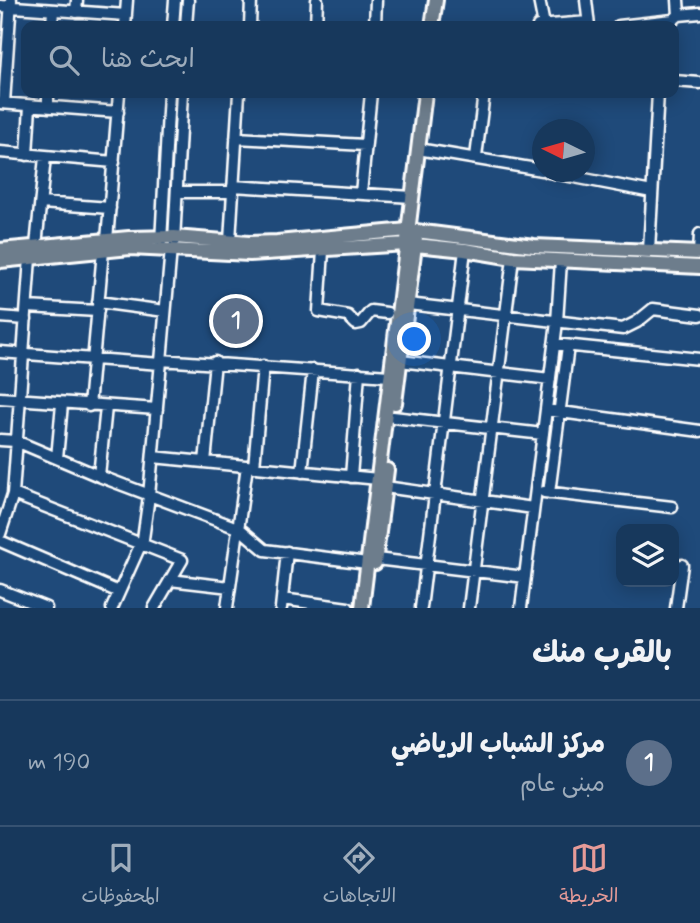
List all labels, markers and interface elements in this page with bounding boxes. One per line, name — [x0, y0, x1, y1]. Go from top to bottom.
search box — [21, 21, 679, 98]
icon: search — [45, 41, 83, 79]
text: ابحث هنا — [101, 43, 195, 77]
north arrow — [532, 119, 595, 182]
pin: 1 — [213, 295, 259, 347]
your location — [397, 322, 431, 356]
map controls — [616, 524, 679, 587]
button: layers — [616, 524, 679, 587]
text: بالقرب منك — [532, 634, 672, 673]
text: مركز الشباب الرياضي — [391, 728, 605, 762]
text: 190 m — [28, 748, 90, 778]
text: 1 — [644, 748, 654, 778]
text: مبنى عام — [520, 770, 605, 800]
tab: المحفوظات — [82, 839, 160, 912]
tab: الاتجاهات — [323, 839, 396, 912]
tab: الخريطة — [559, 839, 618, 912]

